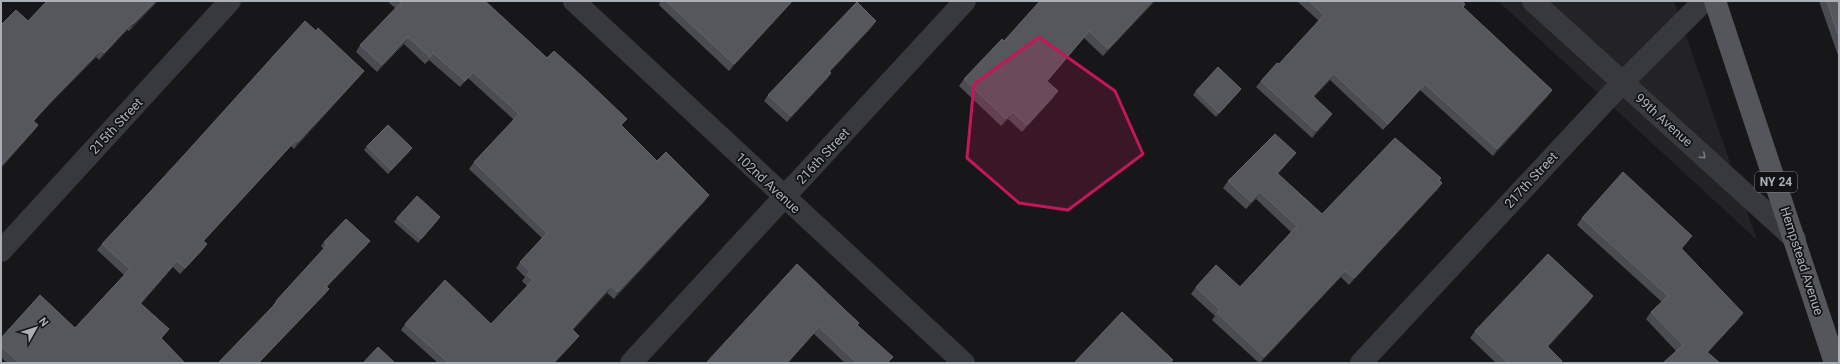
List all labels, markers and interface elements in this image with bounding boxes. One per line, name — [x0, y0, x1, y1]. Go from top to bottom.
street label: 99th Avenue — [1632, 90, 1696, 150]
street label: 215th Street — [86, 95, 146, 157]
street label: 216th Street — [793, 125, 853, 187]
street label: 102nd Avenue — [733, 149, 803, 217]
street label: 217th Street — [1501, 149, 1561, 211]
one-way arrow — [1698, 151, 1706, 158]
road number: NY 24 — [1755, 172, 1797, 192]
street label: Hempstead Avenue — [1777, 205, 1827, 317]
north arrow — [16, 308, 56, 348]
text: N — [36, 315, 51, 329]

